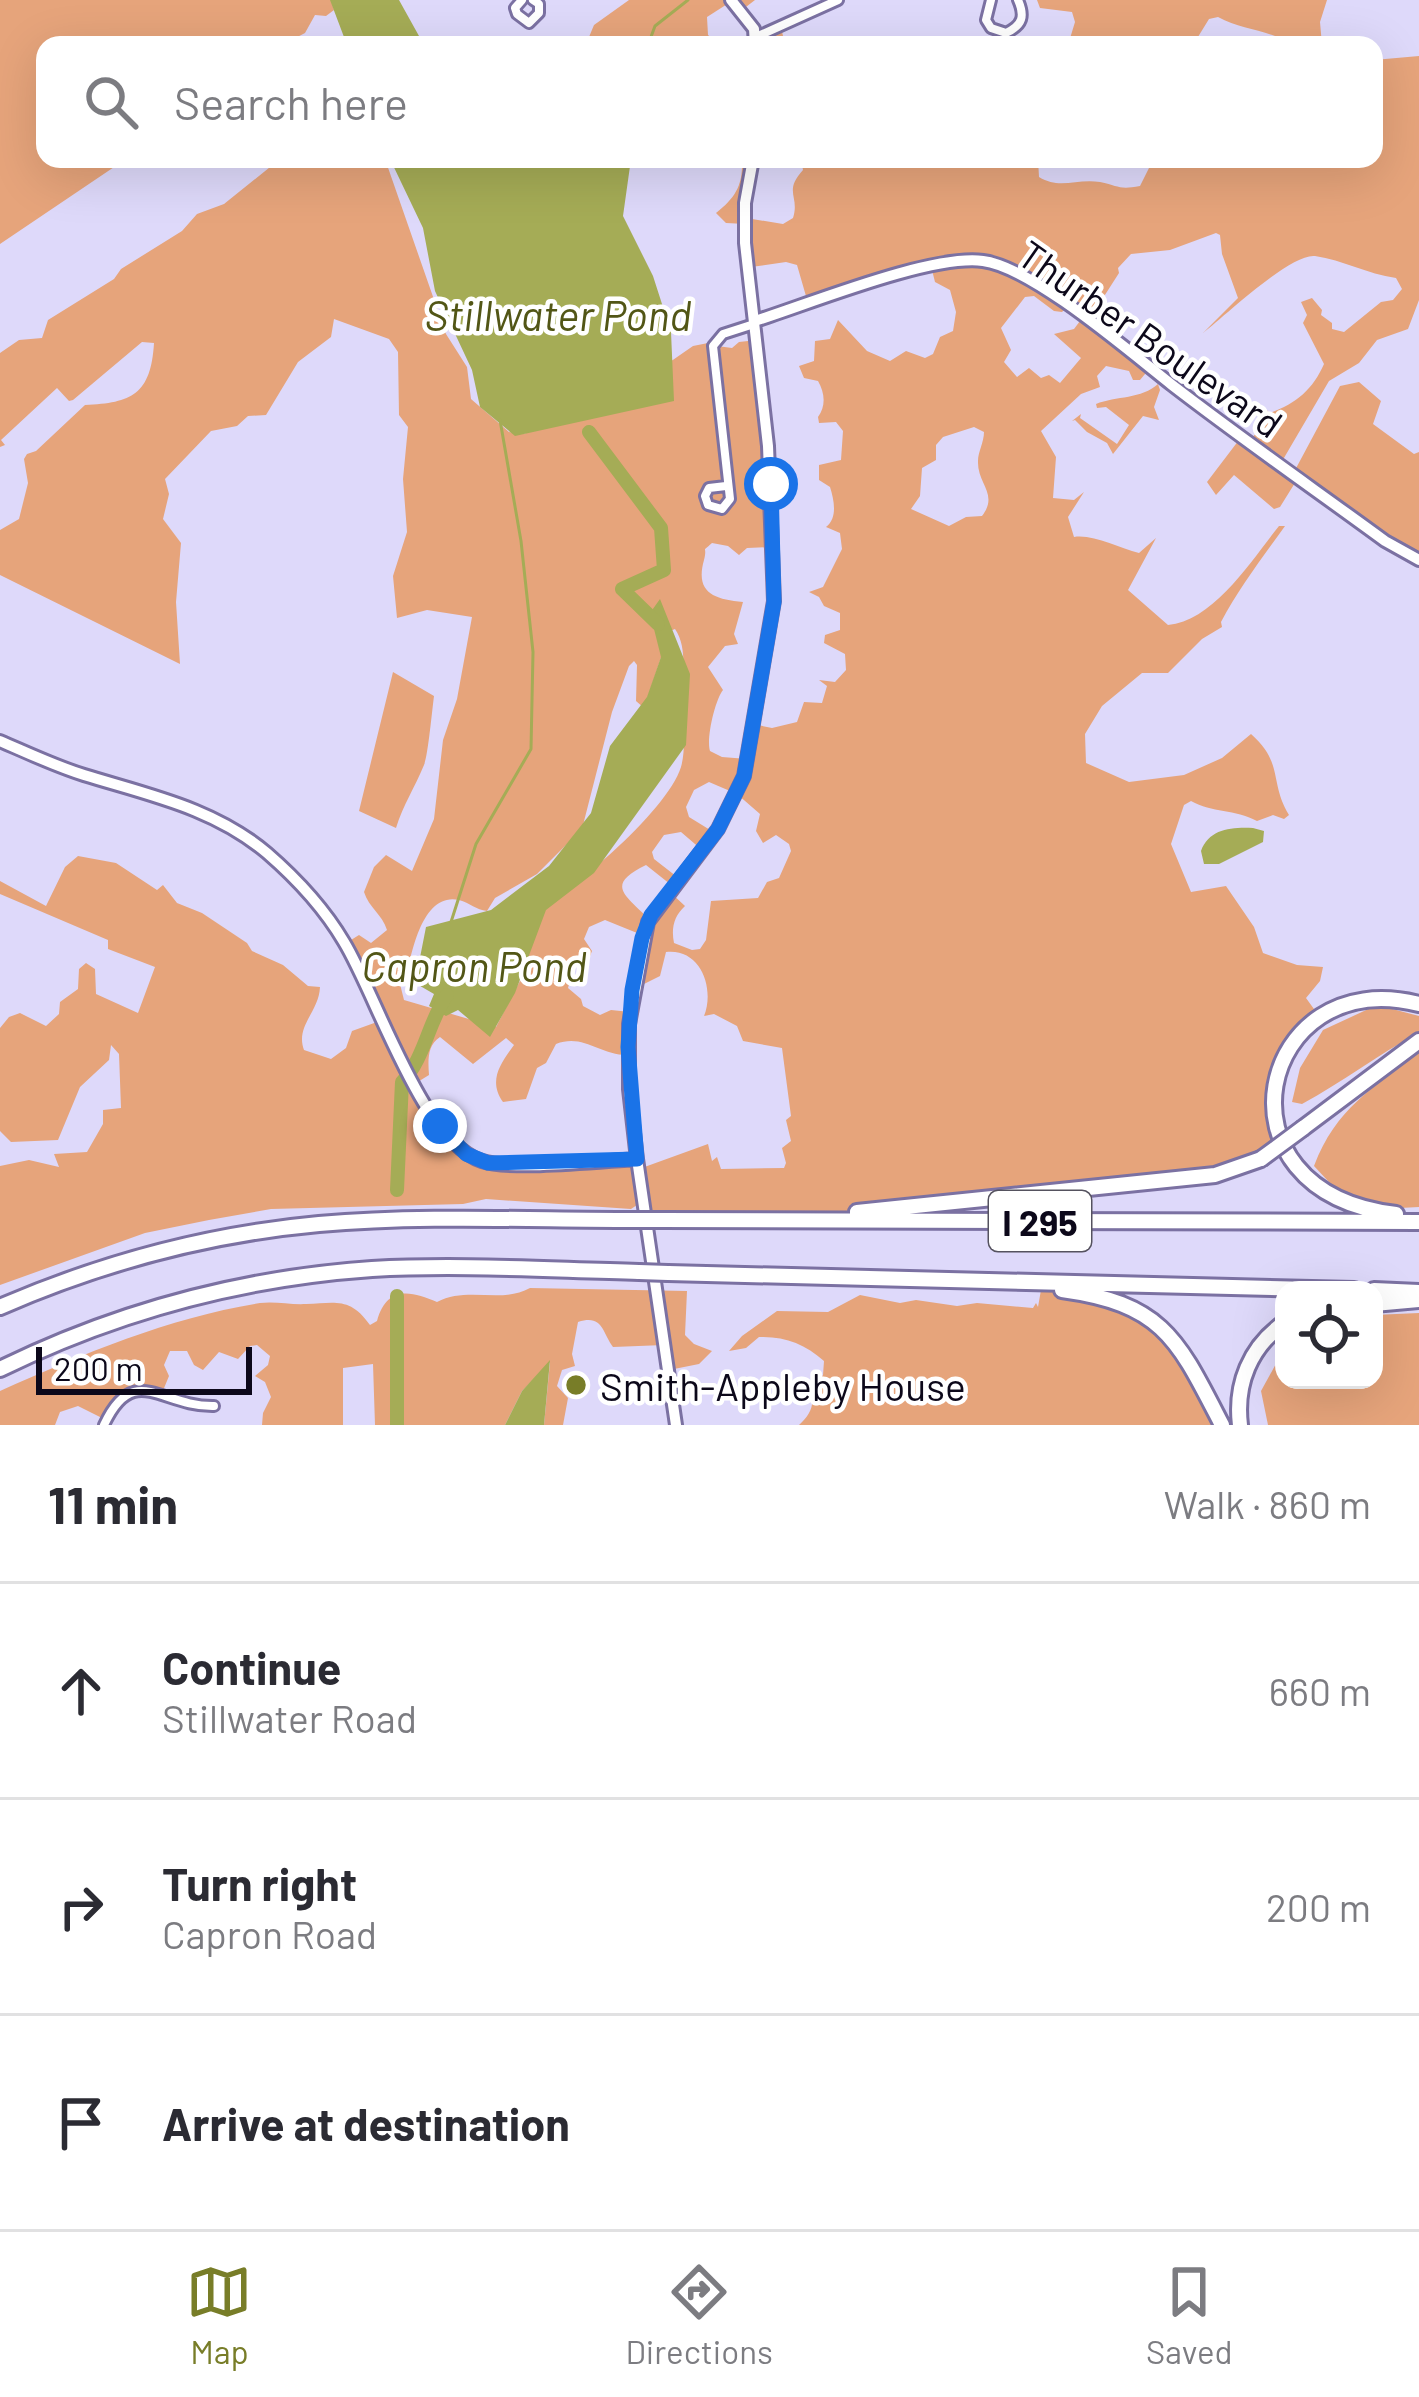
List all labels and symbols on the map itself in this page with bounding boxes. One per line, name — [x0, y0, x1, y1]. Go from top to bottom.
street label: Thurber Boulevard — [1010, 229, 1292, 447]
water label: Stillwater Pond — [425, 289, 691, 339]
route start — [744, 457, 798, 511]
water label: Capron Pond — [361, 940, 587, 991]
route end — [413, 1099, 467, 1153]
road number: I 295 — [989, 1191, 1091, 1251]
scale bar — [36, 1341, 252, 1394]
place label: Smith-Appleby House — [600, 1362, 966, 1409]
marker: Smith-Appleby House — [563, 1372, 589, 1398]

